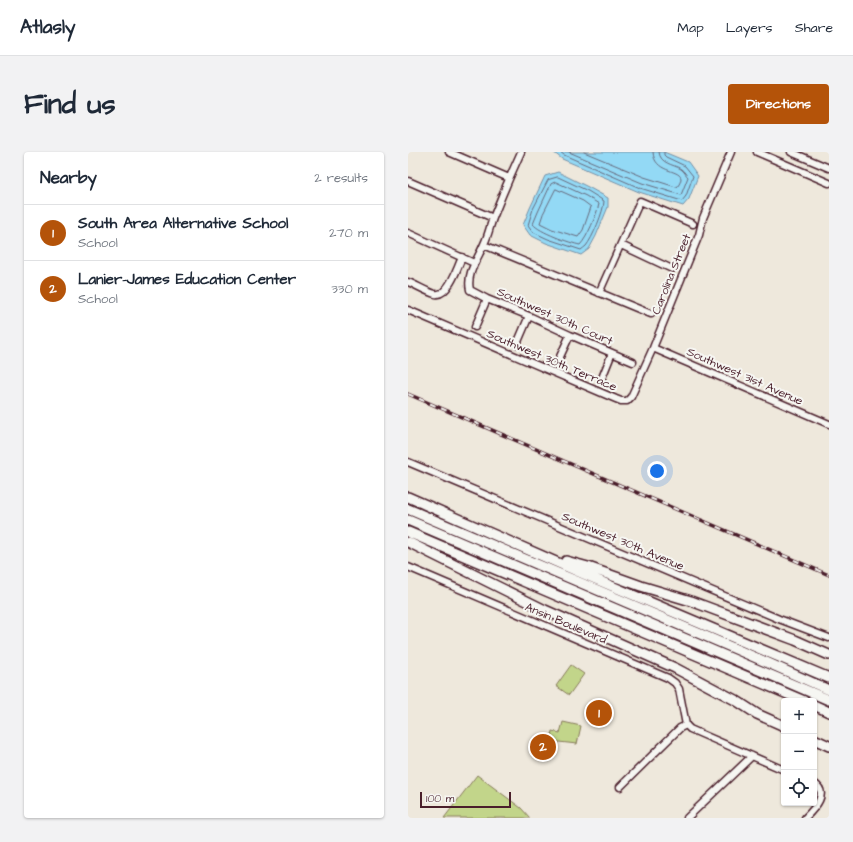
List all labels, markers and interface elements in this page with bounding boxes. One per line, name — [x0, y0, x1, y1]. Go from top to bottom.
text: Atlasly — [20, 14, 75, 41]
text: Map — [677, 18, 704, 38]
text: Layers — [726, 18, 773, 38]
text: Share — [795, 18, 833, 38]
button: Directions — [728, 84, 829, 124]
text: Find us — [24, 85, 115, 124]
text: Nearby — [40, 166, 97, 190]
text: 2 results — [314, 169, 368, 187]
text: South Area Alternative School — [78, 213, 288, 234]
text: 1 — [52, 224, 54, 242]
text: 270 m — [329, 224, 368, 242]
street label: Carolina Street — [648, 231, 695, 317]
text: School — [78, 234, 118, 252]
text: Lanier-James Education Center — [78, 269, 296, 290]
text: 2 — [49, 280, 57, 298]
text: 330 m — [331, 280, 368, 298]
street label: Southwest 30th Court — [494, 283, 616, 350]
text: School — [78, 290, 118, 308]
street label: Southwest 30th Terrace — [484, 325, 620, 396]
street label: Southwest 31st Avenue — [684, 343, 806, 410]
your location — [647, 461, 667, 481]
street label: Southwest 30th Avenue — [559, 508, 687, 575]
street label: Ansin Boulevard — [522, 599, 609, 648]
pin: 1 — [586, 698, 612, 728]
map controls — [781, 698, 817, 806]
button: + — [781, 698, 817, 734]
pin: 2 — [530, 732, 556, 762]
button: − — [781, 734, 817, 770]
button: locate — [781, 770, 817, 806]
scale bar — [420, 790, 511, 809]
text: 100 m — [426, 791, 454, 806]

